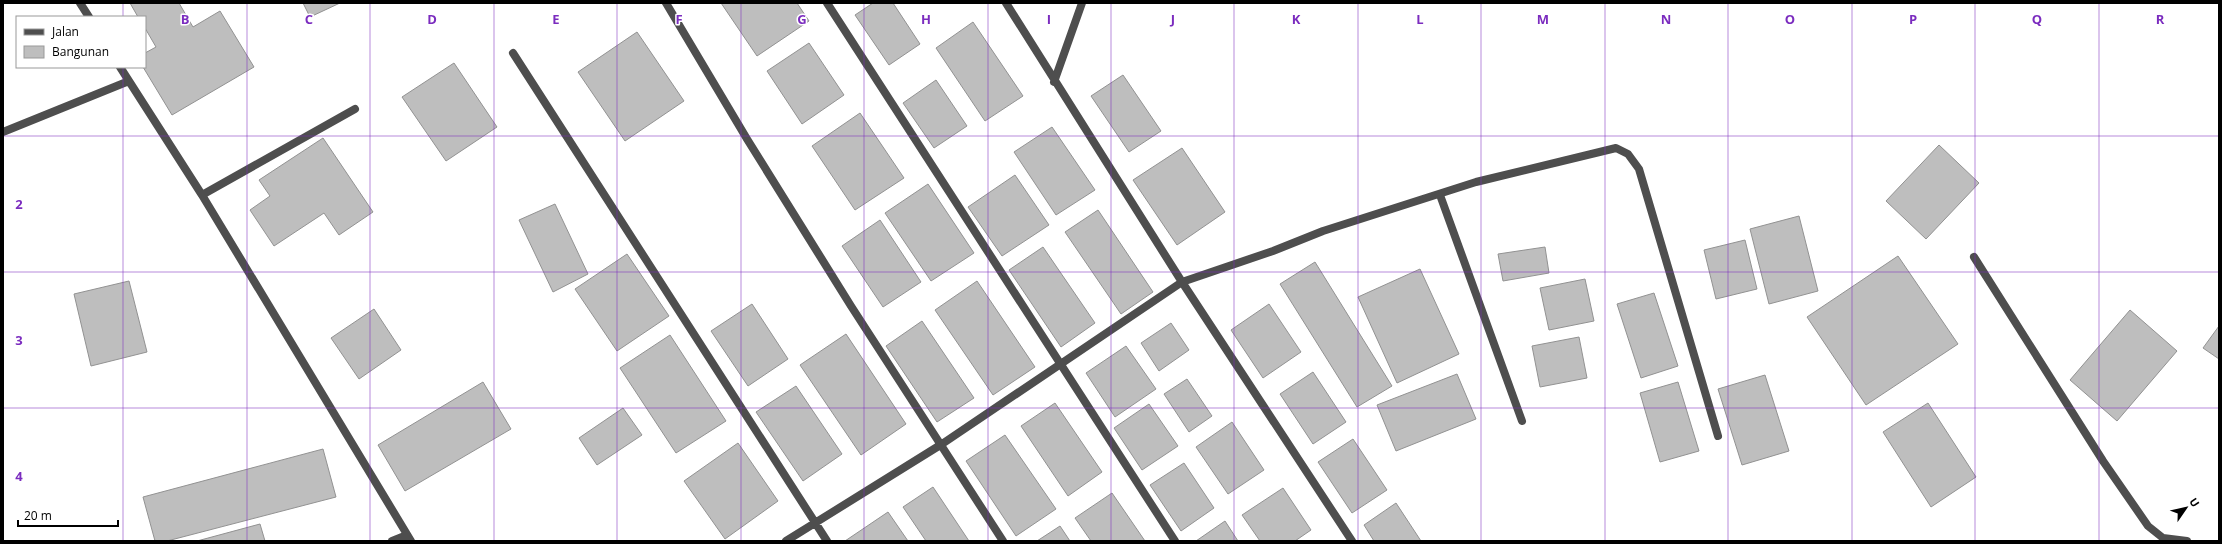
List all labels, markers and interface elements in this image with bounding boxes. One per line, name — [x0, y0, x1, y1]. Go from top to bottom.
text: B — [181, 10, 190, 28]
text: C — [305, 10, 313, 28]
text: D — [427, 10, 437, 28]
text: E — [552, 10, 560, 28]
text: F — [675, 10, 683, 28]
text: G — [797, 10, 807, 28]
text: H — [921, 10, 931, 28]
text: I — [1047, 10, 1051, 28]
text: J — [1170, 10, 1175, 28]
text: K — [1292, 10, 1301, 28]
text: L — [1416, 10, 1424, 28]
text: M — [1537, 10, 1549, 28]
text: N — [1661, 10, 1671, 28]
text: O — [1785, 10, 1795, 28]
text: P — [1909, 10, 1917, 28]
text: Q — [2032, 10, 2042, 28]
text: R — [2156, 10, 2165, 28]
legend — [16, 16, 146, 68]
text: Jalan — [51, 23, 79, 40]
text: Bangunan — [52, 43, 109, 60]
text: 2 — [15, 195, 23, 213]
text: 3 — [15, 331, 23, 349]
text: 4 — [15, 467, 23, 485]
north arrow — [2166, 488, 2206, 528]
text: U — [2186, 494, 2203, 510]
scale bar — [18, 502, 118, 528]
text: 20 m — [24, 507, 52, 524]

